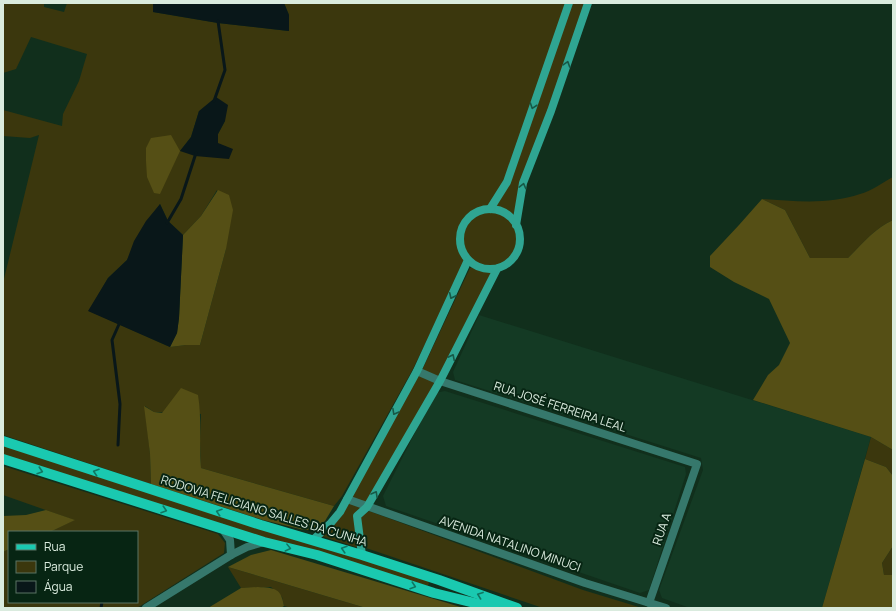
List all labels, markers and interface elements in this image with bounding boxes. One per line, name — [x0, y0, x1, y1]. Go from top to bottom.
one-way arrow — [562, 61, 571, 68]
one-way arrow — [529, 102, 538, 109]
one-way arrow — [518, 183, 527, 190]
one-way arrow — [449, 291, 457, 299]
one-way arrow — [447, 354, 455, 361]
street label: RUA JOSÉ FERREIRA LEAL — [492, 377, 629, 436]
one-way arrow — [392, 408, 399, 415]
one-way arrow — [37, 466, 44, 475]
one-way arrow — [92, 468, 99, 476]
street label: RODOVIA FELICIANO SALLES DA CUNHA — [159, 471, 370, 550]
one-way arrow — [370, 491, 377, 498]
one-way arrow — [160, 505, 167, 514]
one-way arrow — [216, 508, 223, 517]
street label: RUA A — [648, 510, 675, 547]
street label: AVENIDA NATALINO MINUCI — [437, 511, 583, 576]
legend — [8, 531, 138, 603]
text: Rua — [44, 538, 65, 555]
one-way arrow — [285, 543, 292, 552]
one-way arrow — [340, 545, 347, 554]
text: Parque — [44, 558, 83, 575]
text: Água — [44, 578, 73, 595]
one-way arrow — [409, 581, 416, 590]
one-way arrow — [477, 591, 484, 599]

